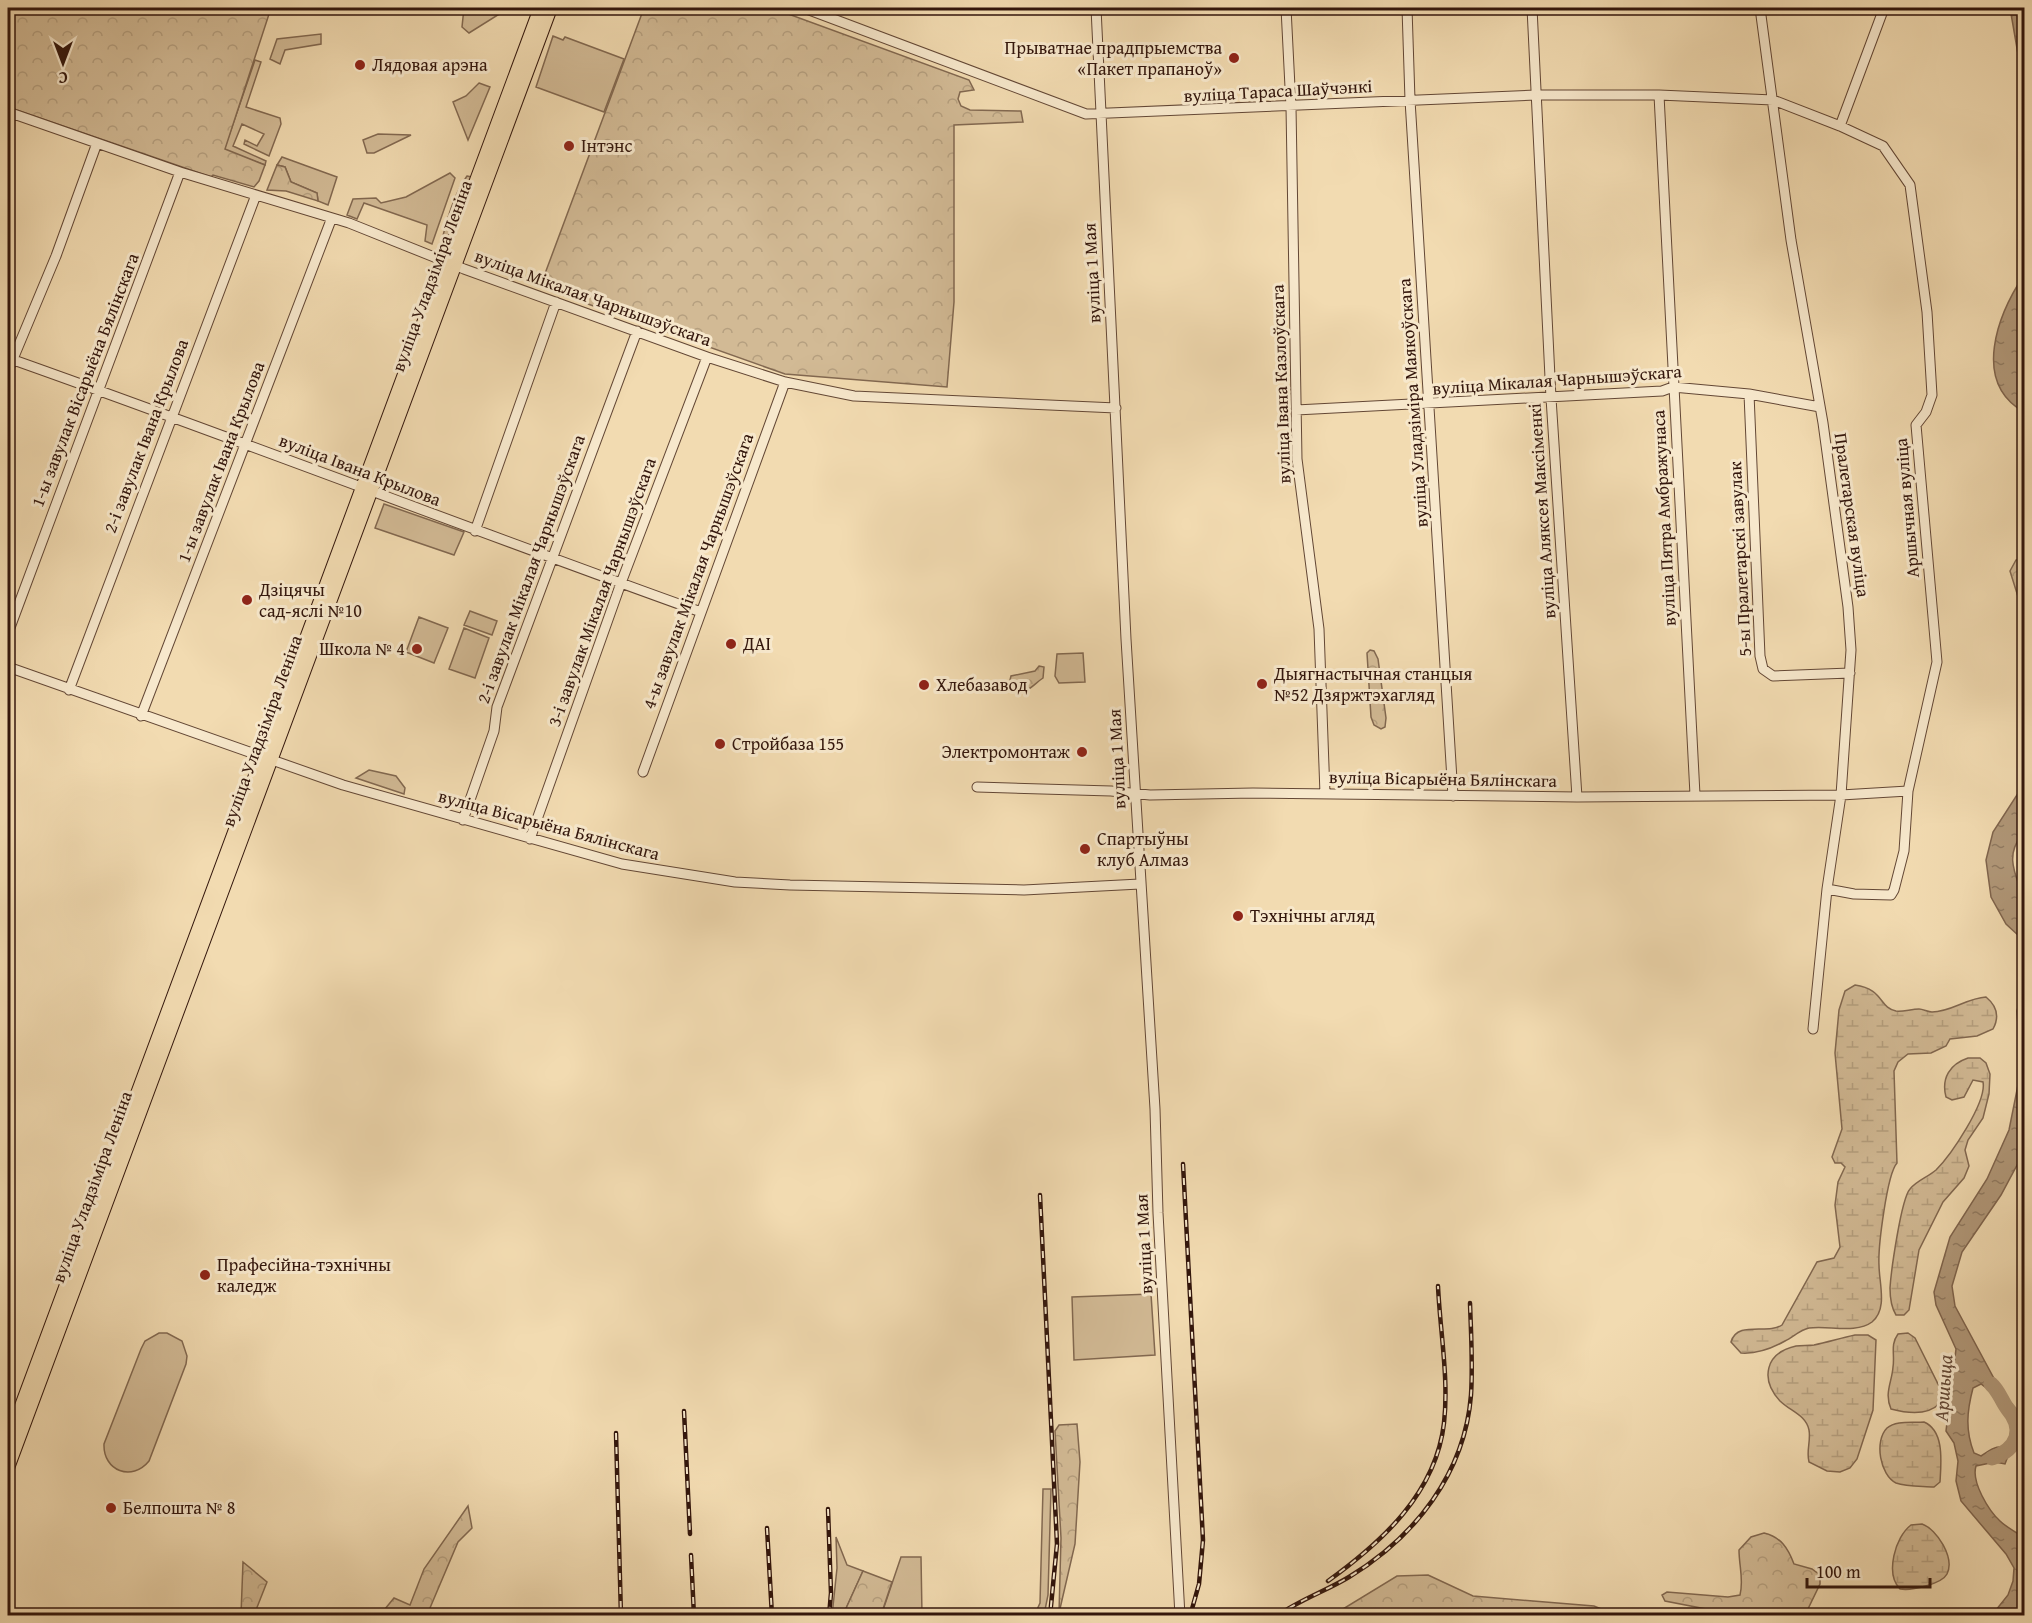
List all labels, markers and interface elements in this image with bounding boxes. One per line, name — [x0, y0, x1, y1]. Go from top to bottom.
north arrow — [33, 33, 93, 93]
place label: Прыватнае прадпрыемства «Пакет прапаноў» — [1005, 34, 1222, 82]
place label: Лядовая арэна — [372, 51, 488, 78]
marker: Прыватнае прадпрыемства «Пакет прапаноў» — [1227, 51, 1241, 65]
marker: Лядовая арэна — [353, 58, 367, 72]
text: С — [58, 66, 68, 90]
street label: вуліца Тараса Шаўчэнкі — [1183, 72, 1373, 109]
place label: Інтэнс — [581, 132, 633, 159]
marker: Інтэнс — [562, 139, 576, 153]
street label: вуліца Уладзіміра Леніна — [384, 176, 479, 376]
street label: вуліца 1 Мая — [1075, 222, 1108, 324]
street label: вуліца Мікалая Чарнышэўскага — [471, 242, 716, 353]
street label: 1-ы завулак Вісарыёна Бялінскага — [24, 249, 146, 511]
street label: вуліца Уладзіміра Маякоўскага — [1390, 277, 1435, 529]
street label: вуліца Івана Казлоўскага — [1264, 283, 1297, 484]
street label: 2-і завулак Івана Крылова — [96, 335, 195, 537]
street label: 1-ы завулак Івана Крылова — [170, 357, 272, 566]
street label: вуліца Мікалая Чарнышэўскага — [1431, 357, 1683, 402]
street label: вуліца Аляксея Максіменкі — [1521, 402, 1562, 620]
street label: вуліца Пятра Амбражунаса — [1644, 409, 1683, 627]
street label: вуліца Івана Крылова — [275, 426, 445, 513]
street label: 4-ы завулак Мікалая Чарнышэўскага — [635, 429, 760, 713]
street label: 2-і завулак Мікалая Чарнышэўскага — [469, 430, 592, 707]
street label: Пралетарская вуліца — [1828, 431, 1877, 599]
street label: Аршычная вуліца — [1887, 437, 1926, 579]
street label: 3-і завулак Мікалая Чарнышэўскага — [540, 453, 663, 730]
street label: 5-ы Пралетарскі завулак — [1721, 460, 1758, 657]
place label: Дзіцячы сад-яслі №10 — [258, 576, 362, 624]
marker: Дзіцячы сад-яслі №10 — [240, 593, 254, 607]
place label: ДАІ — [742, 630, 771, 657]
street label: вуліца Уладзіміра Леніна — [214, 631, 309, 831]
place label: Школа № 4 — [319, 635, 405, 662]
marker: ДАІ — [724, 637, 738, 651]
marker: Школа № 4 — [410, 642, 424, 656]
place label: Дыягнастычная станцыя №52 Дзяржтэхагляд — [1273, 660, 1472, 708]
place label: Хлебазавод — [936, 671, 1028, 698]
marker: Дыягнастычная станцыя №52 Дзяржтэхагляд — [1255, 677, 1269, 691]
marker: Хлебазавод — [917, 678, 931, 692]
street label: вуліца 1 Мая — [1100, 708, 1133, 810]
place label: Стройбаза 155 — [732, 730, 844, 757]
marker: Стройбаза 155 — [713, 737, 727, 751]
place label: Электромонтаж — [941, 738, 1071, 765]
marker: Электромонтаж — [1075, 745, 1089, 759]
street label: вуліца Вісарыёна Бялінскага — [1329, 763, 1558, 794]
street label: вуліца Вісарыёна Бялінскага — [435, 782, 663, 867]
place label: Спартыўны клуб Алмаз — [1097, 825, 1189, 873]
marker: Спартыўны клуб Алмаз — [1078, 842, 1092, 856]
place label: Тэхнічны агляд — [1250, 902, 1375, 929]
marker: Тэхнічны агляд — [1231, 909, 1245, 923]
street label: вуліца Уладзіміра Леніна — [44, 1087, 139, 1287]
street label: вуліца 1 Мая — [1127, 1193, 1160, 1295]
place label: Прафесійна-тэхнічны каледж — [217, 1251, 391, 1299]
marker: Прафесійна-тэхнічны каледж — [198, 1268, 212, 1282]
water label: Аршыца — [1926, 1353, 1959, 1423]
place label: Белпошта № 8 — [123, 1494, 235, 1521]
marker: Белпошта № 8 — [104, 1501, 118, 1515]
scale bar — [1807, 1551, 1930, 1589]
text: 100 m — [1816, 1558, 1861, 1585]

